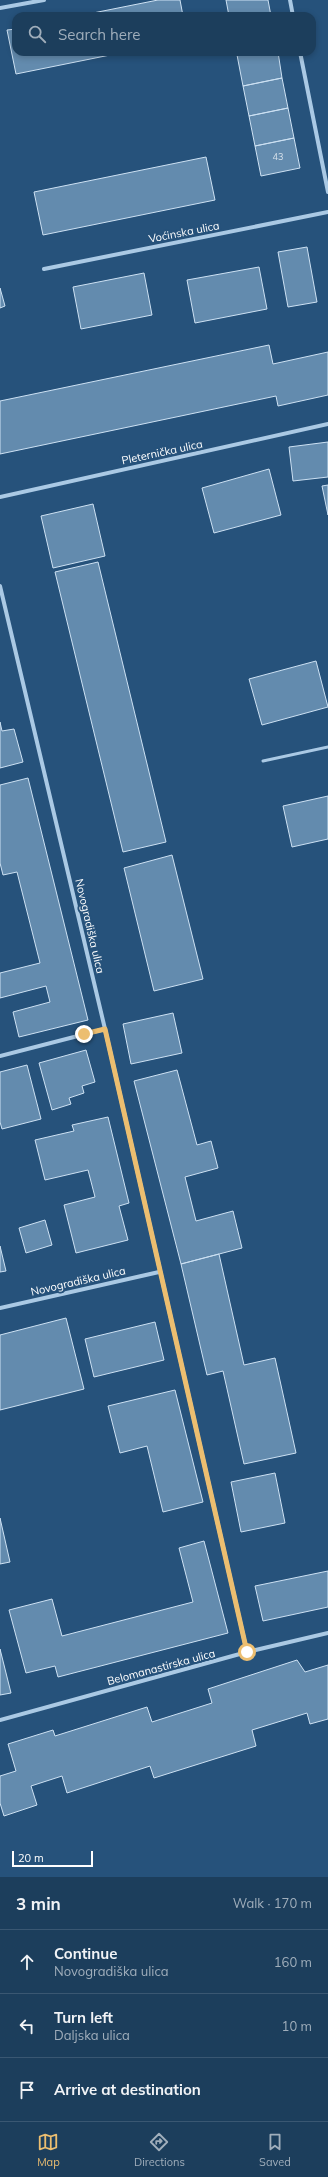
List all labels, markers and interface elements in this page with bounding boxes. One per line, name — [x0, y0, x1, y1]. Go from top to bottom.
search box — [12, 12, 316, 56]
icon: search — [26, 23, 48, 45]
text: Search here — [58, 25, 140, 44]
house number: 43 — [273, 151, 283, 162]
street label: Voćinska ulica — [147, 218, 221, 246]
street label: Pleternička ulica — [120, 437, 204, 467]
street label: Novogradiška ulica — [72, 877, 108, 975]
route end — [75, 1025, 93, 1043]
street label: Novogradiška ulica — [29, 1263, 127, 1299]
route start — [238, 1643, 256, 1661]
street label: Belomanastirska ulica — [105, 1646, 217, 1688]
scale bar — [12, 1849, 93, 1868]
text: 20 m — [18, 1851, 44, 1865]
text: 3 min — [16, 1893, 61, 1914]
text: Walk · 170 m — [233, 1895, 312, 1911]
text: Continue — [54, 1944, 117, 1963]
icon: ahead — [16, 1951, 38, 1973]
text: 160 m — [274, 1954, 312, 1970]
text: Novogradiška ulica — [54, 1963, 169, 1979]
text: Turn left — [54, 2008, 113, 2027]
icon: left — [16, 2015, 38, 2037]
text: 10 m — [282, 2018, 312, 2034]
text: Daljska ulica — [54, 2027, 130, 2043]
icon: arrive — [16, 2079, 38, 2101]
text: Arrive at destination — [54, 2080, 201, 2099]
tab: Map — [37, 2131, 60, 2169]
tab: Directions — [134, 2131, 185, 2169]
tab: Saved — [259, 2131, 291, 2169]

